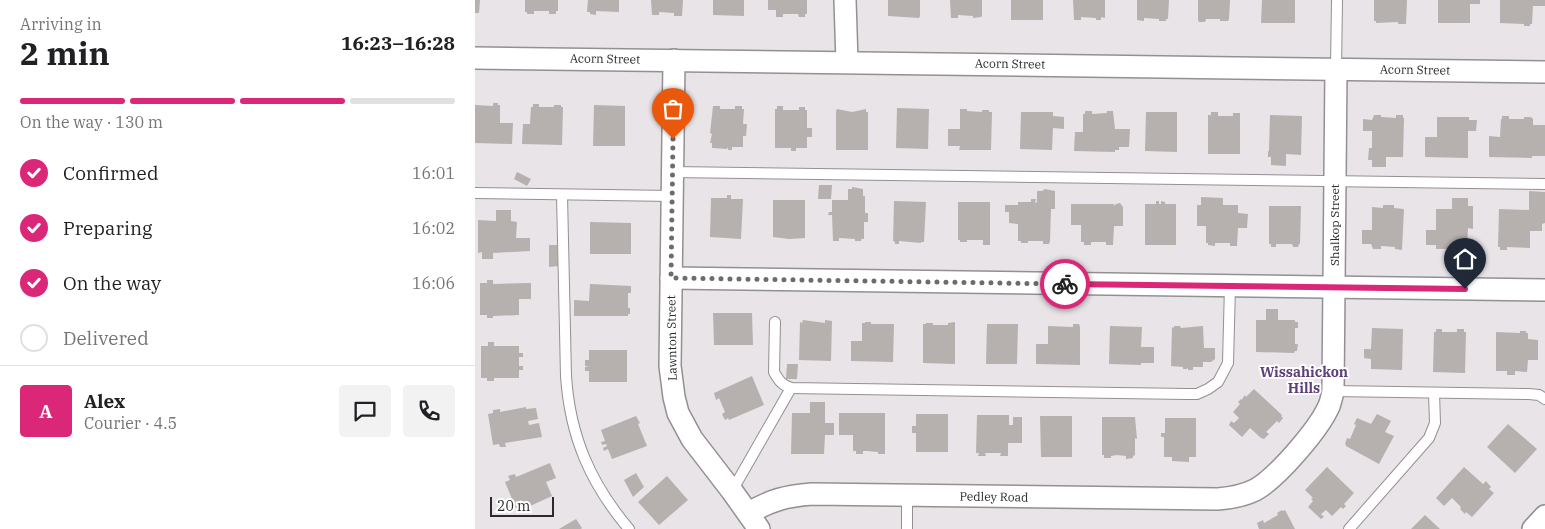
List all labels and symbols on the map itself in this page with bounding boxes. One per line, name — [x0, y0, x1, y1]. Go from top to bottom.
street label: Acorn Street — [570, 50, 640, 67]
street label: Acorn Street — [975, 55, 1045, 72]
street label: Acorn Street — [1380, 61, 1450, 78]
pin — [652, 88, 694, 139]
street label: Shalkop Street — [1327, 184, 1342, 266]
pin — [1444, 238, 1486, 289]
courier — [1040, 259, 1090, 309]
street label: Lawnton Street — [663, 295, 680, 381]
district label: Wissahickon Hills — [1260, 363, 1348, 397]
street label: Pedley Road — [959, 488, 1029, 505]
scale bar — [490, 494, 554, 517]

